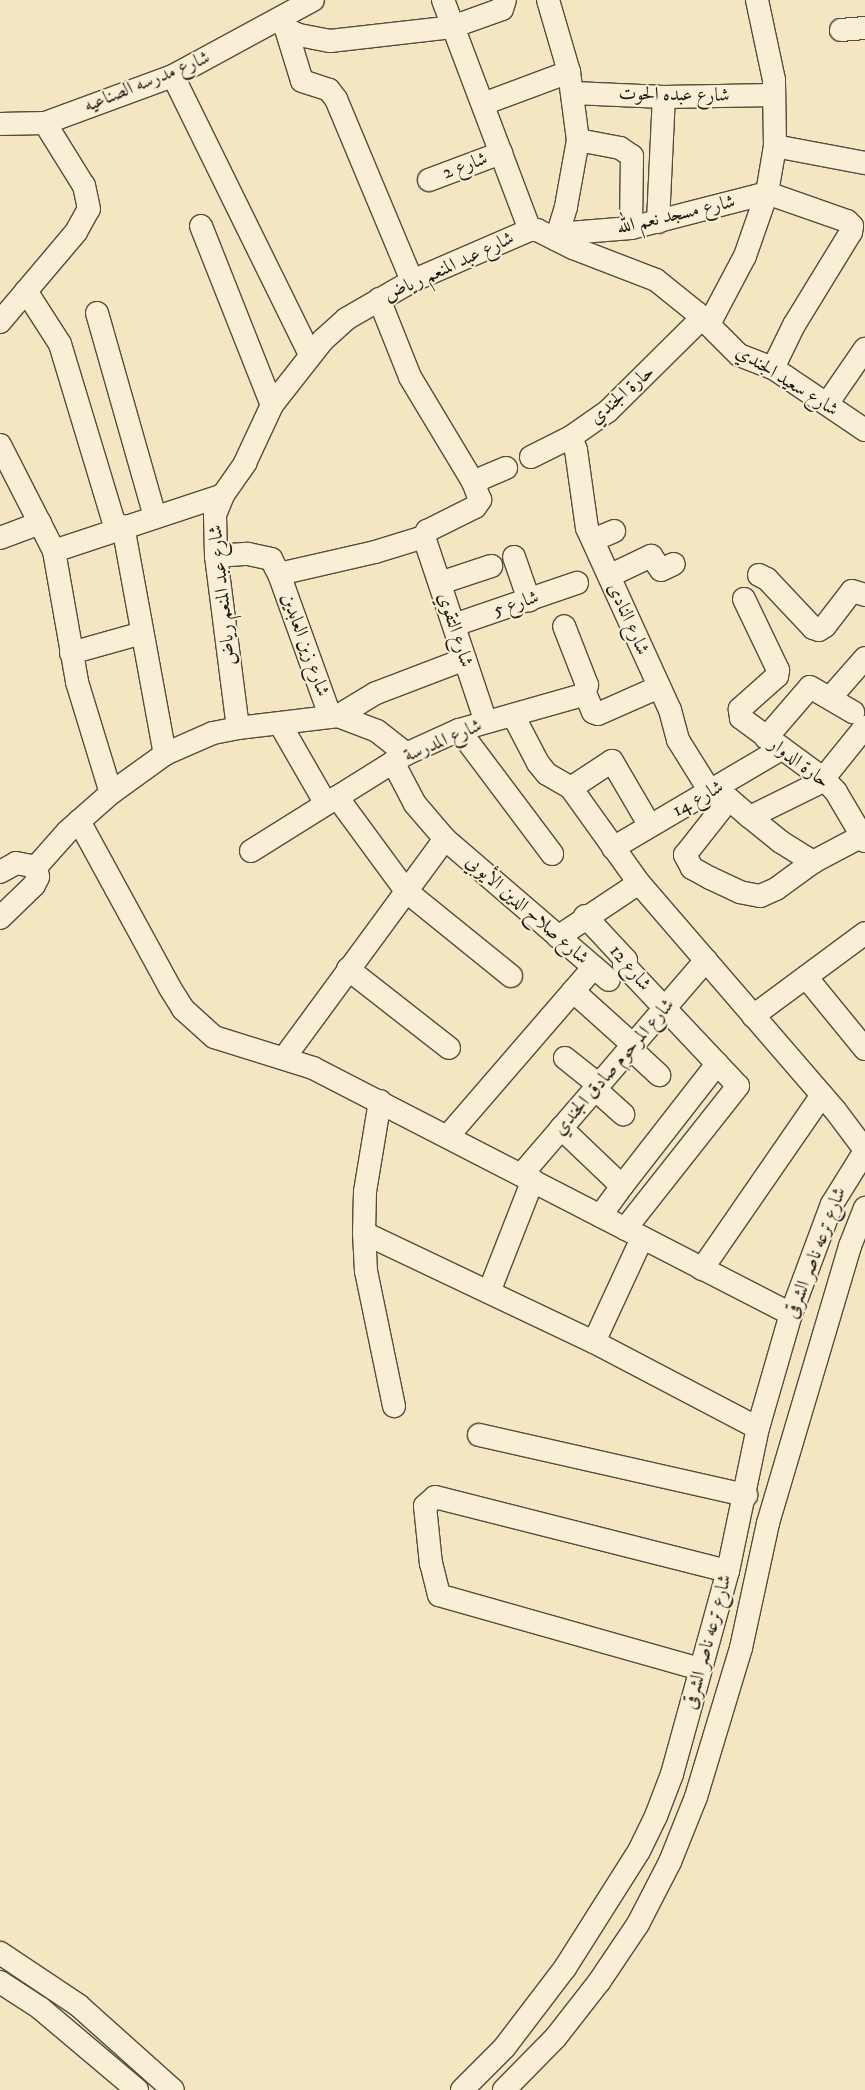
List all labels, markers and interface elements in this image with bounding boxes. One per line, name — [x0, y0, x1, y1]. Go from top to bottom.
street label: شارع مدرسه الصناعيه — [81, 46, 213, 118]
street label: شارع عبده الحوت — [618, 83, 730, 107]
street label: شارع 2 — [439, 147, 491, 185]
street label: شارع مسجد نعم الله — [614, 190, 738, 240]
street label: شارع عبد المنعم رياض — [380, 227, 518, 307]
street label: شارع سعيد الجندي — [731, 340, 843, 422]
street label: حارة الجندي — [585, 361, 659, 429]
street label: شارع عبد المنعم رياض — [204, 524, 242, 666]
street label: شارع النادى — [602, 579, 654, 659]
street label: شارع 5 — [490, 586, 542, 622]
street label: شارع زين العابدين — [276, 590, 334, 700]
street label: شارع التقوي — [432, 590, 478, 670]
street label: شارع المدرسة — [401, 714, 485, 768]
street label: حارة الدوار — [764, 733, 834, 793]
street label: شارع 14 — [668, 776, 728, 822]
street label: شارع صلاح الدين الأيوبي — [461, 850, 593, 970]
street label: شارع 12 — [604, 940, 656, 996]
street label: شارع المرحوم صادق الجندي — [548, 994, 680, 1140]
street label: شارع ترعه ناصر الشرقى — [781, 1184, 851, 1322]
street label: شارع ترعه ناصر الشرقى — [679, 1572, 737, 1712]

